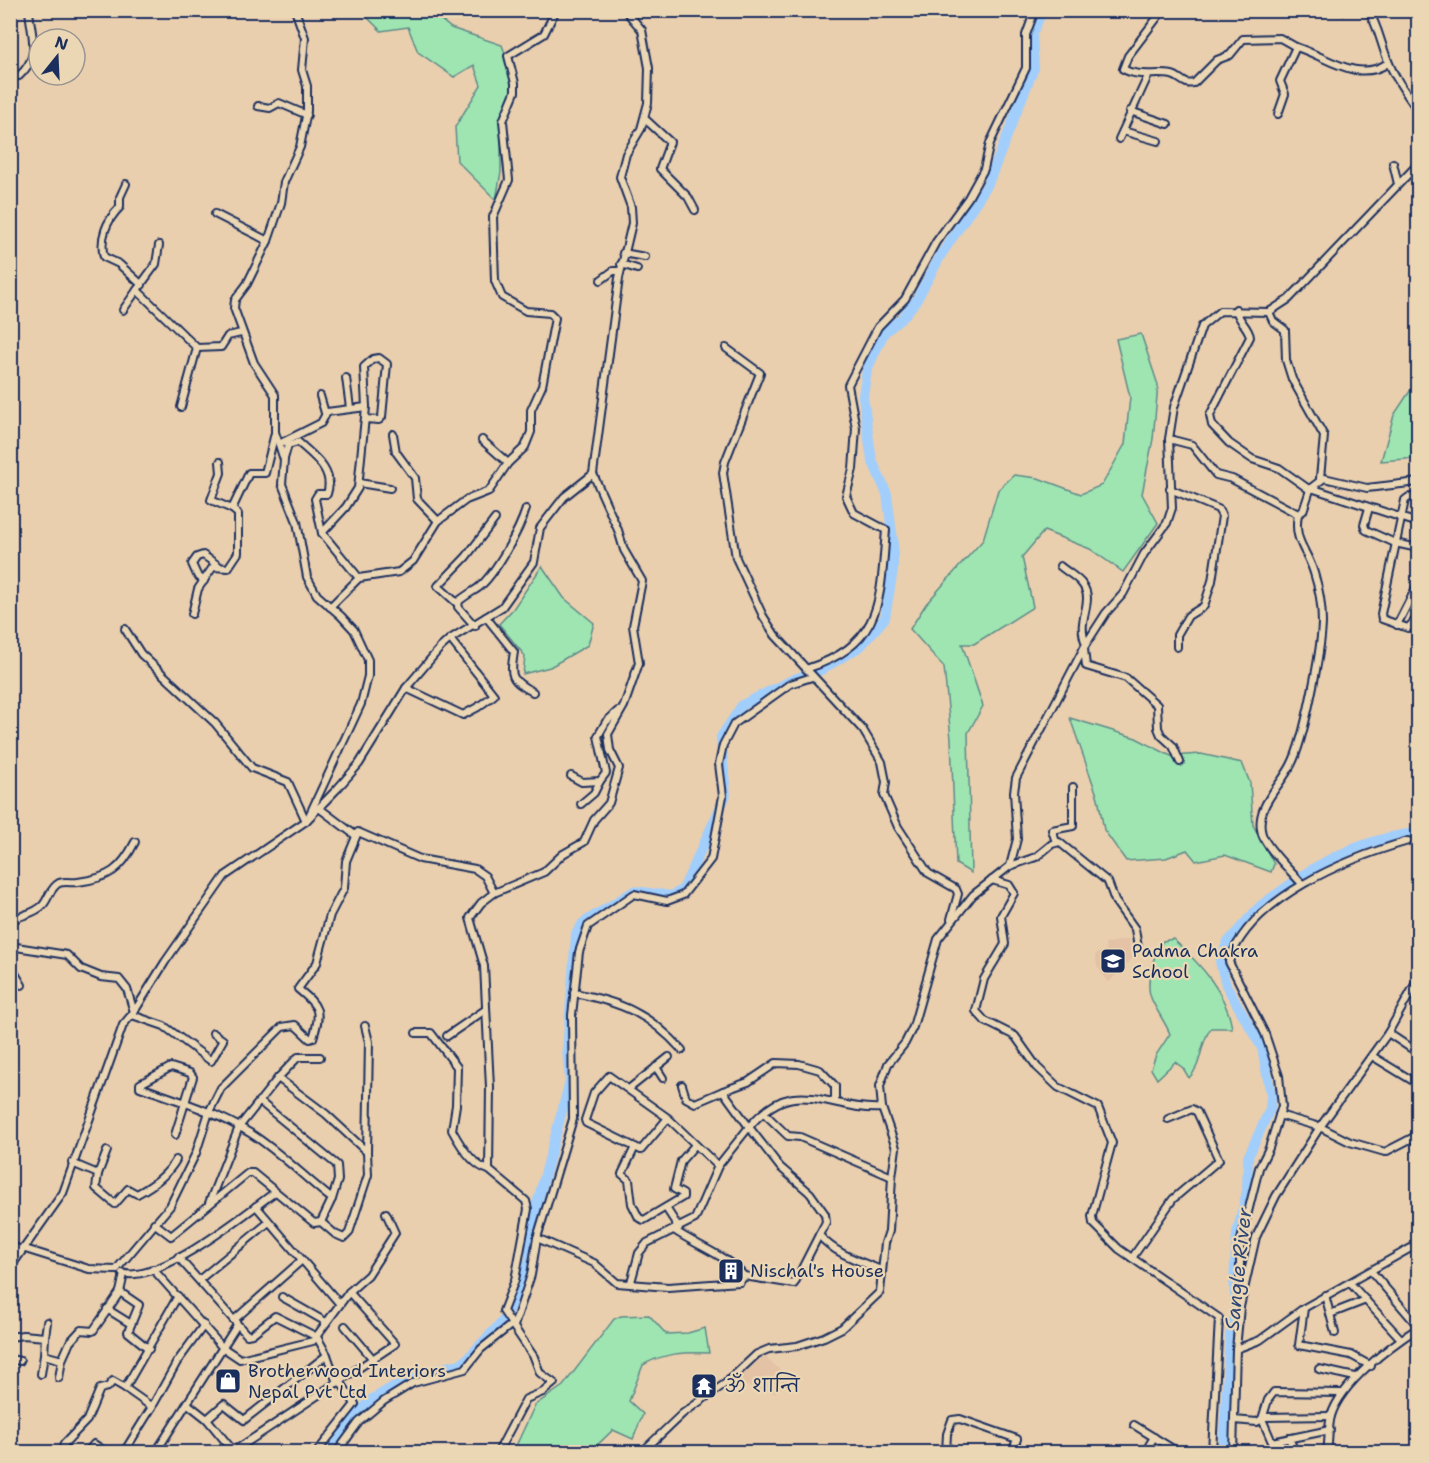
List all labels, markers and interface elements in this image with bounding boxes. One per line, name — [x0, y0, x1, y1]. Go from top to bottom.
north arrow — [27, 27, 87, 87]
text: N — [52, 31, 71, 55]
place label: Padma Chakra School — [1132, 939, 1258, 984]
school or university icon: Padma Chakra School — [1098, 946, 1128, 976]
water label: Sangle River — [1219, 1206, 1257, 1332]
building icon: Nischal's House — [716, 1256, 746, 1286]
place label: Nischal's House — [750, 1259, 884, 1283]
place label: Brotherwood Interiors Nepal Pvt Ltd — [248, 1359, 446, 1404]
shop icon: Brotherwood Interiors Nepal Pvt Ltd — [213, 1366, 243, 1396]
temple icon: ॐ शान्ति — [689, 1371, 719, 1401]
place label: ॐ शान्ति — [724, 1372, 800, 1398]

